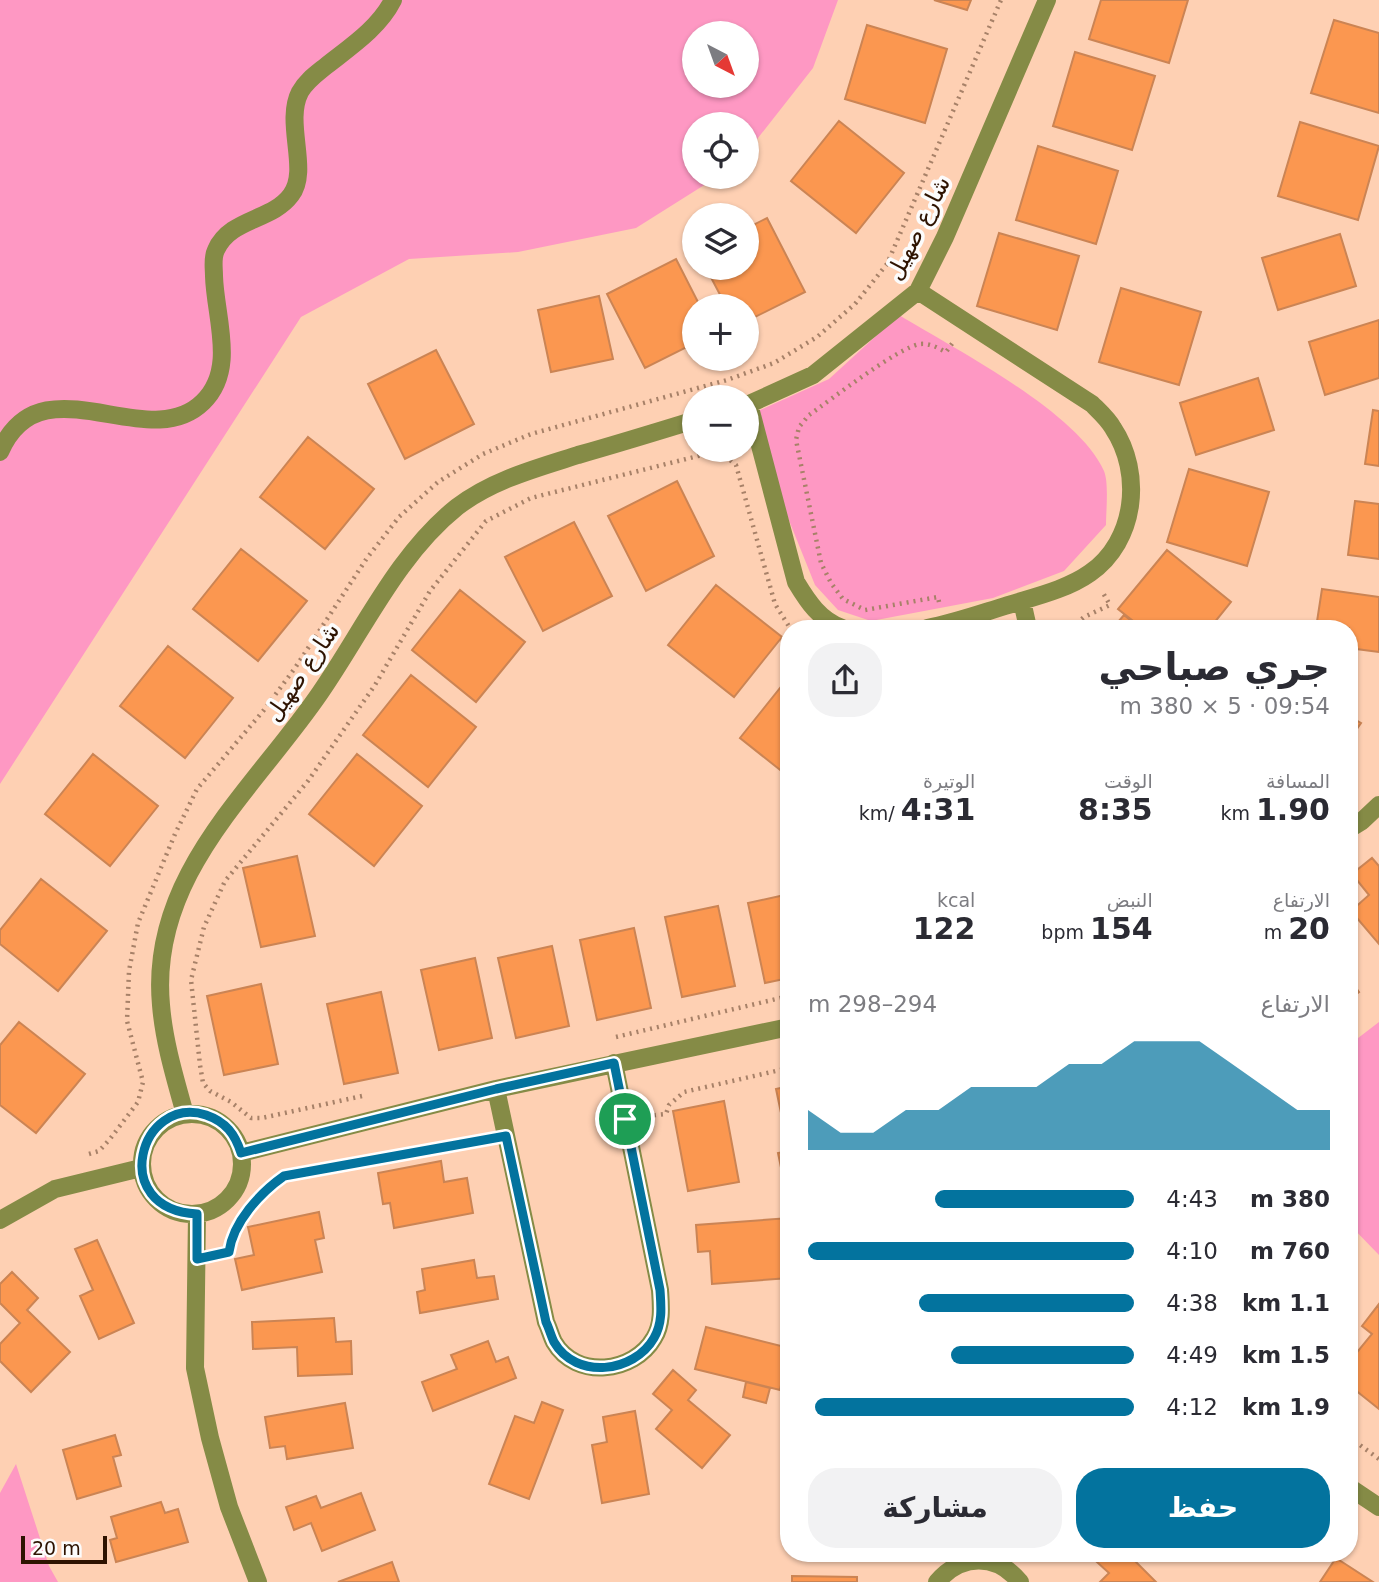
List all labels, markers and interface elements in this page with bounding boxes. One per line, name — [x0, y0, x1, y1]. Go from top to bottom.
north arrow — [682, 21, 760, 98]
map controls — [682, 21, 759, 462]
button: locate — [682, 112, 759, 189]
street label: شارع صهيل — [881, 172, 956, 285]
button: layers — [682, 203, 759, 280]
button: + — [682, 294, 759, 371]
button: − — [682, 385, 759, 462]
street label: شارع صهيل — [260, 618, 345, 727]
button: share — [808, 643, 882, 717]
text: جري صباحي — [1099, 645, 1330, 689]
text: 09:54 · 5 × 380 m — [1120, 693, 1330, 719]
text: الوتيرة — [923, 770, 975, 792]
text: الوقت — [1104, 770, 1153, 792]
text: المسافة — [1266, 770, 1330, 792]
text: 4:31 — [901, 792, 975, 827]
text: 8:35 — [1078, 792, 1153, 827]
text: 1.90 — [1256, 792, 1330, 827]
text: /km — [859, 802, 901, 824]
text: km — [1220, 802, 1256, 824]
text: kcal — [937, 889, 975, 911]
text: النبض — [1107, 889, 1153, 911]
text: الارتفاع — [1273, 889, 1330, 911]
text: 122 — [913, 911, 975, 946]
text: 154 — [1090, 911, 1153, 946]
text: 20 — [1288, 911, 1330, 946]
text: bpm — [1041, 921, 1090, 943]
text: m — [1264, 921, 1288, 943]
text: 294–298 m — [808, 991, 937, 1017]
text: الارتفاع — [1261, 991, 1330, 1017]
pin — [595, 1089, 655, 1149]
icon: arrive — [606, 1100, 644, 1138]
text: 4:43 — [1166, 1186, 1218, 1212]
text: 380 m — [1250, 1186, 1330, 1212]
text: 4:10 — [1166, 1238, 1218, 1264]
text: 760 m — [1250, 1238, 1330, 1264]
text: 4:38 — [1166, 1290, 1218, 1316]
text: 1.1 km — [1242, 1290, 1330, 1316]
text: 4:49 — [1166, 1342, 1218, 1368]
text: 1.5 km — [1242, 1342, 1330, 1368]
text: 4:12 — [1166, 1394, 1218, 1420]
text: 1.9 km — [1242, 1394, 1330, 1420]
button: مشاركة — [808, 1468, 1062, 1548]
button: حفظ — [1076, 1468, 1330, 1548]
scale bar — [21, 1533, 107, 1565]
text: 20 m — [32, 1537, 81, 1559]

